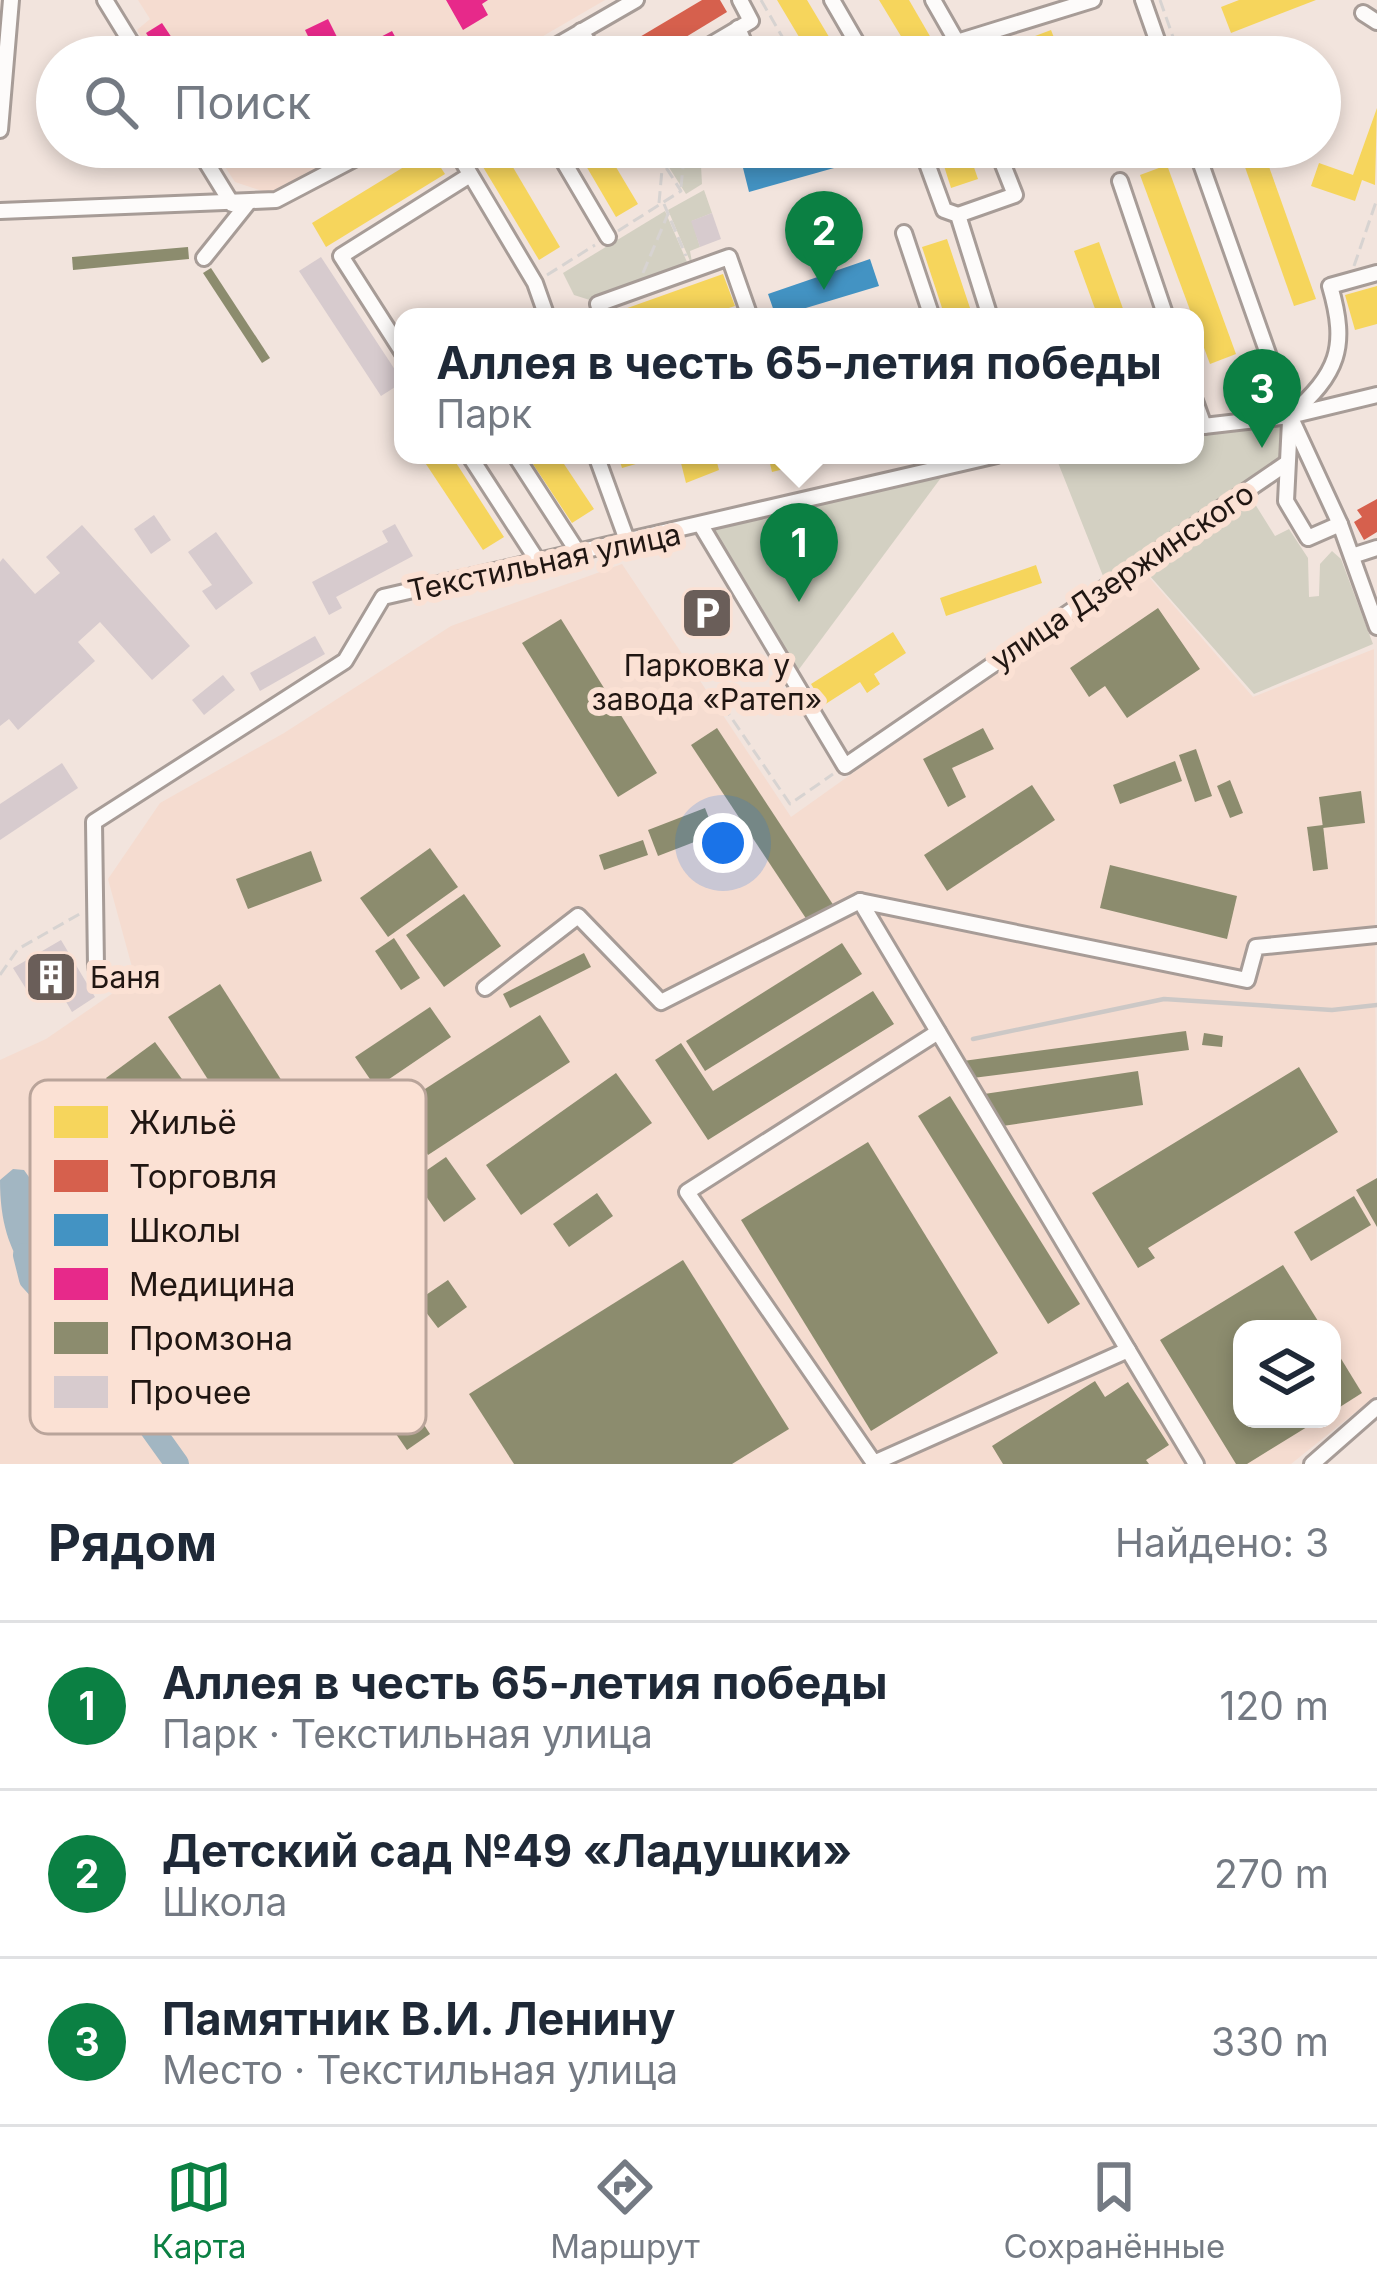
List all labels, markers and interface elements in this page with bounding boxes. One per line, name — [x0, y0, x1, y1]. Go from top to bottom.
search box — [36, 36, 1341, 168]
icon: search — [78, 69, 144, 135]
text: Поиск — [174, 75, 311, 130]
pin: 2 — [785, 191, 863, 290]
popup — [394, 308, 1204, 464]
text: Аллея в честь 65-летия победы — [436, 335, 1162, 390]
pin: 3 — [1223, 349, 1301, 448]
text: Парк — [436, 390, 532, 437]
street label: улица Дзержинского — [984, 475, 1260, 677]
pin: 1 — [760, 503, 838, 602]
street label: Текстильная улица — [404, 515, 684, 609]
parking icon: Парковка у завода «Ратеп» — [679, 585, 735, 641]
place label: Парковка у завода «Ратеп» — [592, 647, 822, 717]
your location — [693, 813, 753, 873]
building icon: Баня — [23, 949, 79, 1005]
place label: Баня — [90, 959, 161, 995]
legend — [30, 1080, 426, 1434]
text: Жильё — [129, 1102, 237, 1142]
text: Торговля — [129, 1156, 277, 1196]
text: Школы — [129, 1210, 241, 1250]
text: Медицина — [129, 1264, 296, 1304]
text: Промзона — [129, 1318, 293, 1358]
map controls — [1233, 1320, 1341, 1428]
button: layers — [1233, 1320, 1341, 1428]
text: Прочее — [129, 1372, 251, 1412]
text: Рядом — [48, 1512, 217, 1573]
text: Найдено: 3 — [1115, 1519, 1329, 1566]
text: Аллея в честь 65-летия победы — [162, 1655, 888, 1710]
text: 1 — [79, 1682, 95, 1729]
text: 120 m — [1220, 1682, 1329, 1729]
text: Парк · Текстильная улица — [162, 1710, 653, 1757]
text: Детский сад №49 «Ладушки» — [162, 1823, 852, 1878]
text: 2 — [75, 1850, 99, 1897]
text: 270 m — [1214, 1850, 1329, 1897]
text: Школа — [162, 1878, 287, 1925]
text: Памятник В.И. Ленину — [162, 1991, 676, 2046]
text: 3 — [74, 2018, 100, 2065]
text: 330 m — [1211, 2018, 1329, 2065]
text: Место · Текстильная улица — [162, 2046, 678, 2093]
tab: Карта — [152, 2154, 247, 2266]
tab: Маршрут — [550, 2154, 700, 2266]
tab: Сохранённые — [1004, 2154, 1225, 2266]

